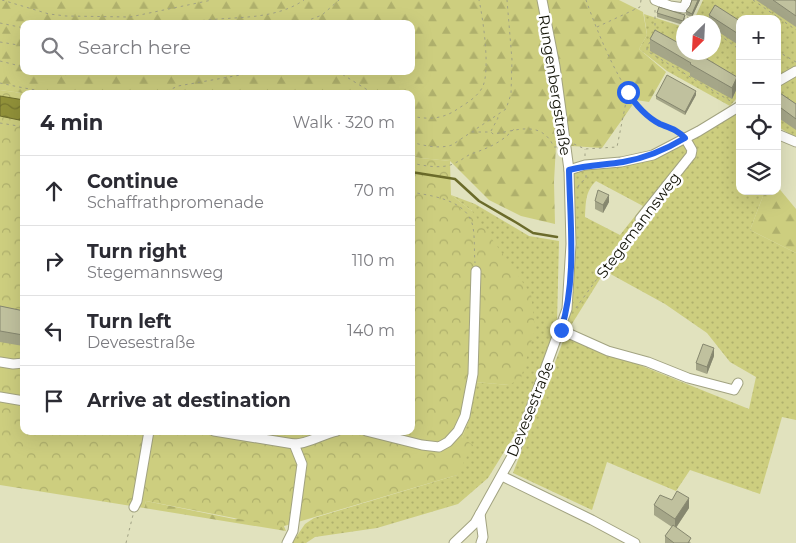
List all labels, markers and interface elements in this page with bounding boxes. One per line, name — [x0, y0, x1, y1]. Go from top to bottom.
street label: Rungenbergstraße — [534, 13, 576, 157]
north arrow — [676, 15, 721, 60]
map controls — [736, 15, 781, 195]
button: + — [736, 15, 781, 60]
search box — [20, 20, 415, 75]
icon: search — [38, 34, 66, 62]
text: Search here — [78, 36, 191, 59]
button: − — [736, 60, 781, 105]
route start — [617, 81, 640, 104]
button: locate — [736, 105, 781, 150]
text: 4 min — [40, 110, 103, 135]
text: Walk · 320 m — [293, 113, 395, 132]
button: layers — [736, 150, 781, 195]
street label: Stegemannsweg — [592, 168, 684, 282]
text: Continue — [87, 170, 178, 193]
icon: ahead — [40, 177, 68, 205]
text: 70 m — [354, 181, 395, 200]
text: Schaffrathpromenade — [87, 193, 264, 212]
text: Turn right — [87, 240, 187, 263]
icon: right — [40, 247, 68, 275]
text: 110 m — [352, 251, 395, 270]
text: Stegemannsweg — [87, 263, 223, 282]
text: Turn left — [87, 310, 172, 333]
icon: left — [40, 317, 68, 345]
route end — [550, 319, 573, 342]
text: 140 m — [347, 321, 395, 340]
text: Devesestraße — [87, 333, 195, 352]
street label: Devesestraße — [502, 358, 558, 460]
icon: arrive — [40, 387, 68, 415]
text: Arrive at destination — [87, 389, 291, 412]

